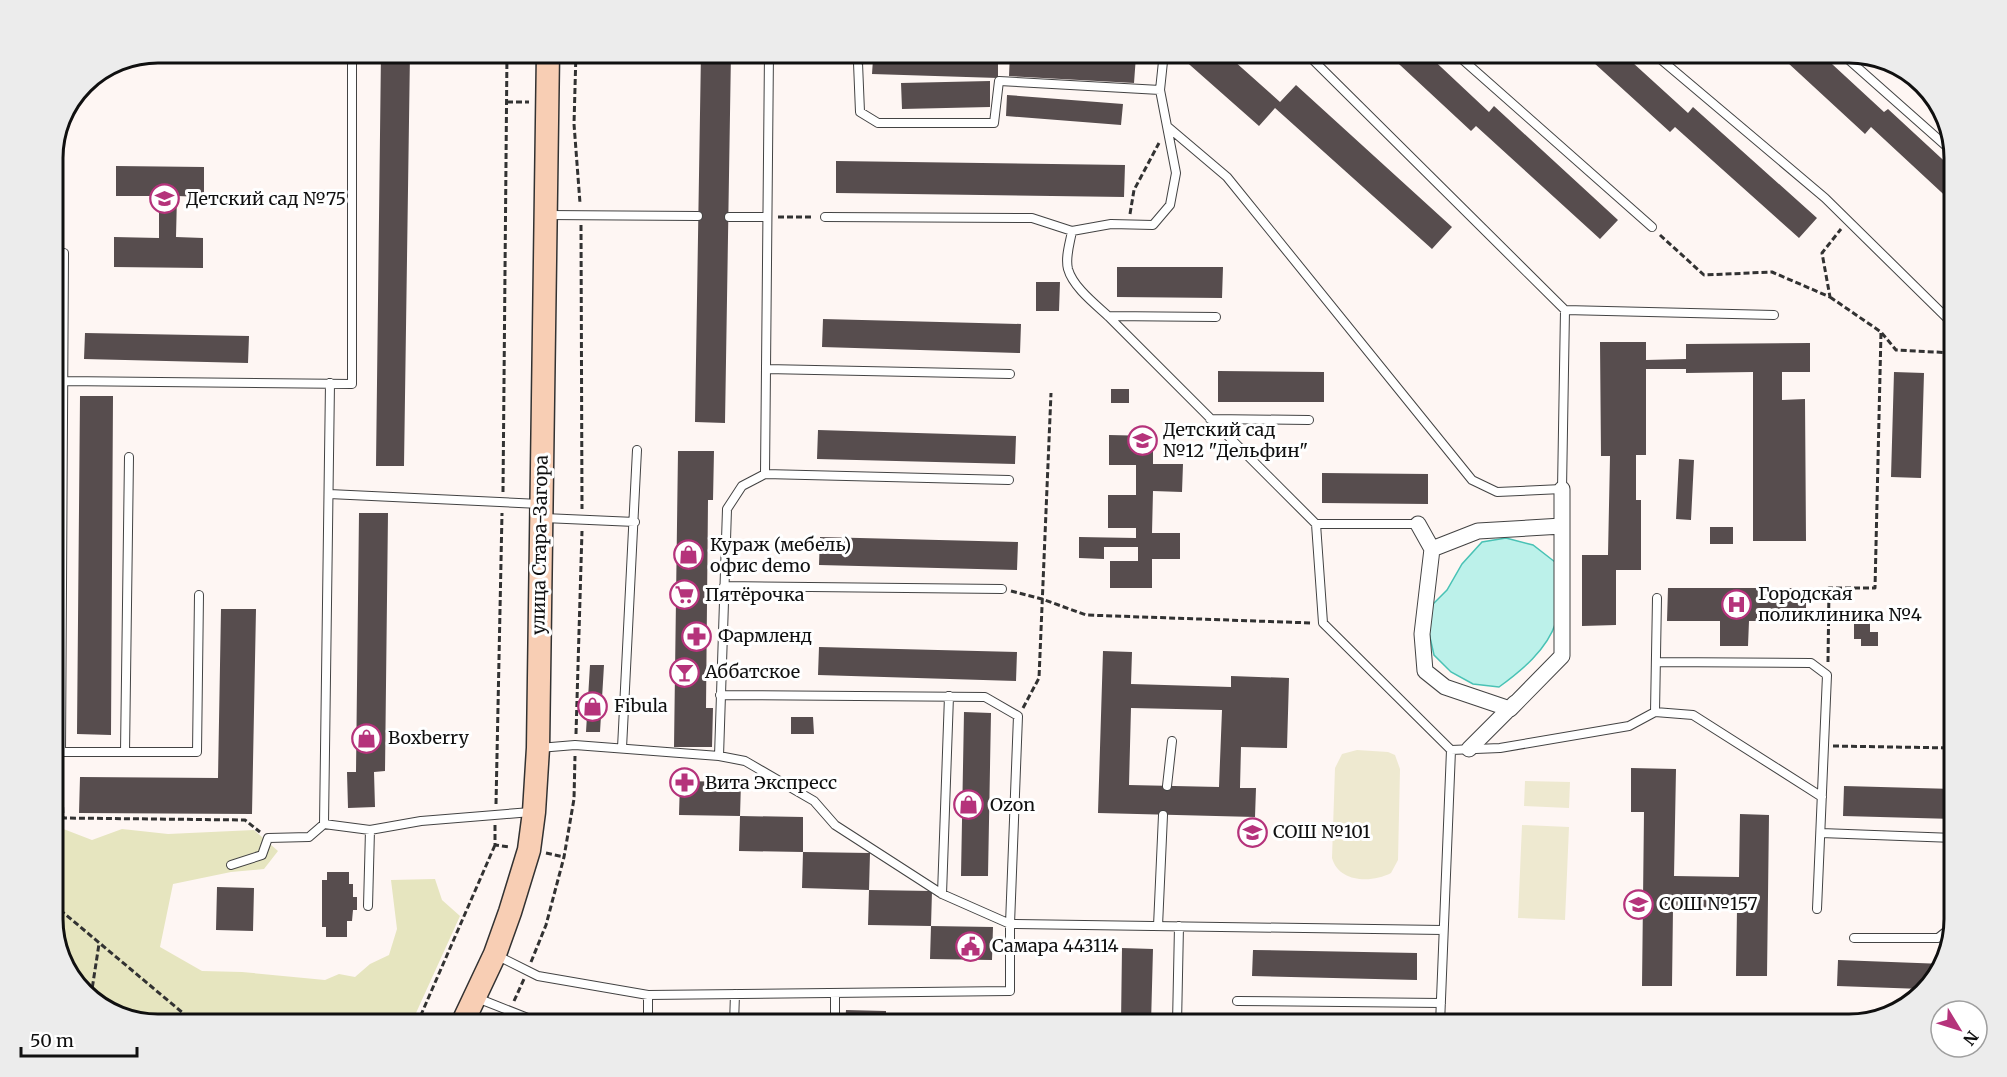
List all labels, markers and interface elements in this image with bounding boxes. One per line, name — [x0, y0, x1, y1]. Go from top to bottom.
school or university icon: Детский сад №75 — [149, 183, 181, 215]
place label: Детский сад №75 — [186, 187, 346, 210]
place label: Детский сад №12 "Дельфин" — [1163, 418, 1308, 462]
school or university icon: Детский сад №12 "Дельфин" — [1126, 424, 1158, 456]
street label: улица Стара-Загора — [526, 454, 553, 635]
place label: Кураж (мебель) офис demo — [710, 533, 851, 577]
shop icon: Кураж (мебель) офис demo — [673, 539, 705, 571]
supermarket icon: Пятёрочка — [668, 579, 700, 611]
place label: Городская поликлиника №4 — [1758, 582, 1922, 626]
place label: Пятёрочка — [705, 583, 805, 606]
hospital icon: Городская поликлиника №4 — [1721, 588, 1753, 620]
pharmacy icon: Фармленд — [681, 620, 713, 652]
place label: Фармленд — [718, 624, 812, 647]
bar icon: Аббатское — [668, 656, 700, 688]
place label: Аббатское — [704, 660, 800, 683]
shop icon: Fibula — [577, 690, 609, 722]
place label: Fibula — [614, 694, 668, 717]
shop icon: Boxberry — [351, 722, 383, 754]
place label: Boxberry — [388, 726, 469, 749]
pharmacy icon: Вита Экспресс — [668, 767, 700, 799]
place label: Вита Экспресс — [705, 771, 837, 794]
shop icon: Ozon — [953, 789, 985, 821]
place label: Ozon — [990, 793, 1035, 816]
school or university icon: СОШ №101 — [1236, 816, 1268, 848]
place label: СОШ №101 — [1273, 820, 1370, 843]
school or university icon: СОШ №157 — [1622, 888, 1654, 920]
place label: СОШ №157 — [1659, 892, 1757, 915]
public building icon: Самара 443114 — [955, 930, 987, 962]
place label: Самара 443114 — [992, 934, 1119, 957]
north arrow — [1929, 999, 1989, 1059]
scale bar — [21, 1020, 136, 1058]
text: N — [1959, 1027, 1983, 1050]
text: 50 m — [30, 1029, 74, 1052]

